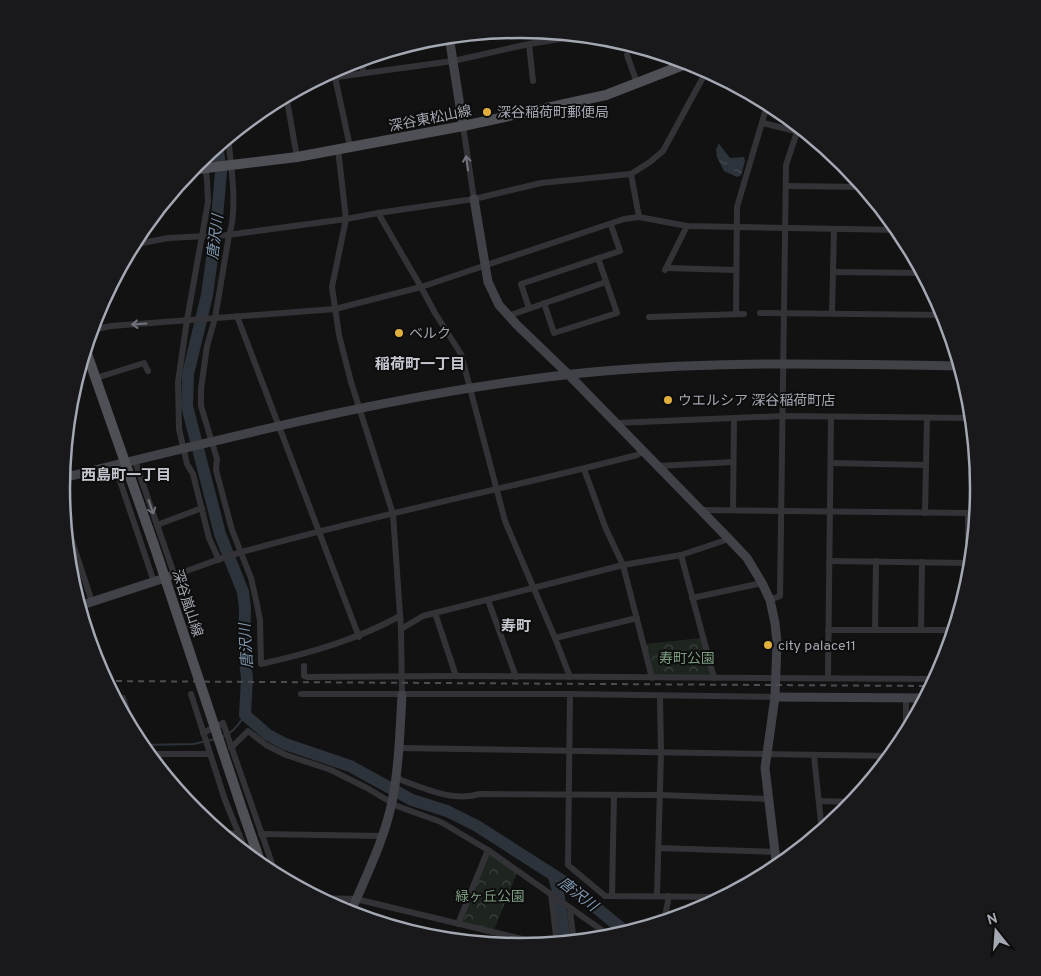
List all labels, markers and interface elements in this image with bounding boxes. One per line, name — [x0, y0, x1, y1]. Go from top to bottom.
street label: 深谷東松山線 — [387, 103, 473, 136]
place label: 深谷稲荷町郵便局 — [497, 105, 609, 122]
marker: 深谷稲荷町郵便局 — [481, 106, 493, 118]
one-way arrow — [462, 155, 472, 171]
water label: 唐沢川 — [204, 212, 229, 261]
one-way arrow — [131, 319, 147, 328]
place label: ベルク — [409, 326, 451, 343]
marker: ベルク — [393, 327, 405, 339]
district label: 稲荷町一丁目 — [375, 356, 465, 375]
place label: ウエルシア 深谷稲荷町店 — [678, 393, 835, 410]
marker: ウエルシア 深谷稲荷町店 — [662, 394, 674, 406]
district label: 西島町一丁目 — [81, 466, 171, 486]
one-way arrow — [146, 499, 156, 515]
street label: 深谷嵐山線 — [168, 568, 205, 639]
district label: 寿町 — [501, 618, 531, 637]
water label: 唐沢川 — [237, 621, 258, 669]
place label: city palace11 — [778, 638, 856, 655]
marker: city palace11 — [762, 639, 774, 651]
park label: 寿町公園 — [659, 651, 715, 668]
water label: 唐沢川 — [553, 874, 602, 918]
park label: 緑ヶ丘公園 — [455, 889, 525, 906]
north arrow — [971, 906, 1021, 956]
text: N — [985, 910, 1000, 930]

